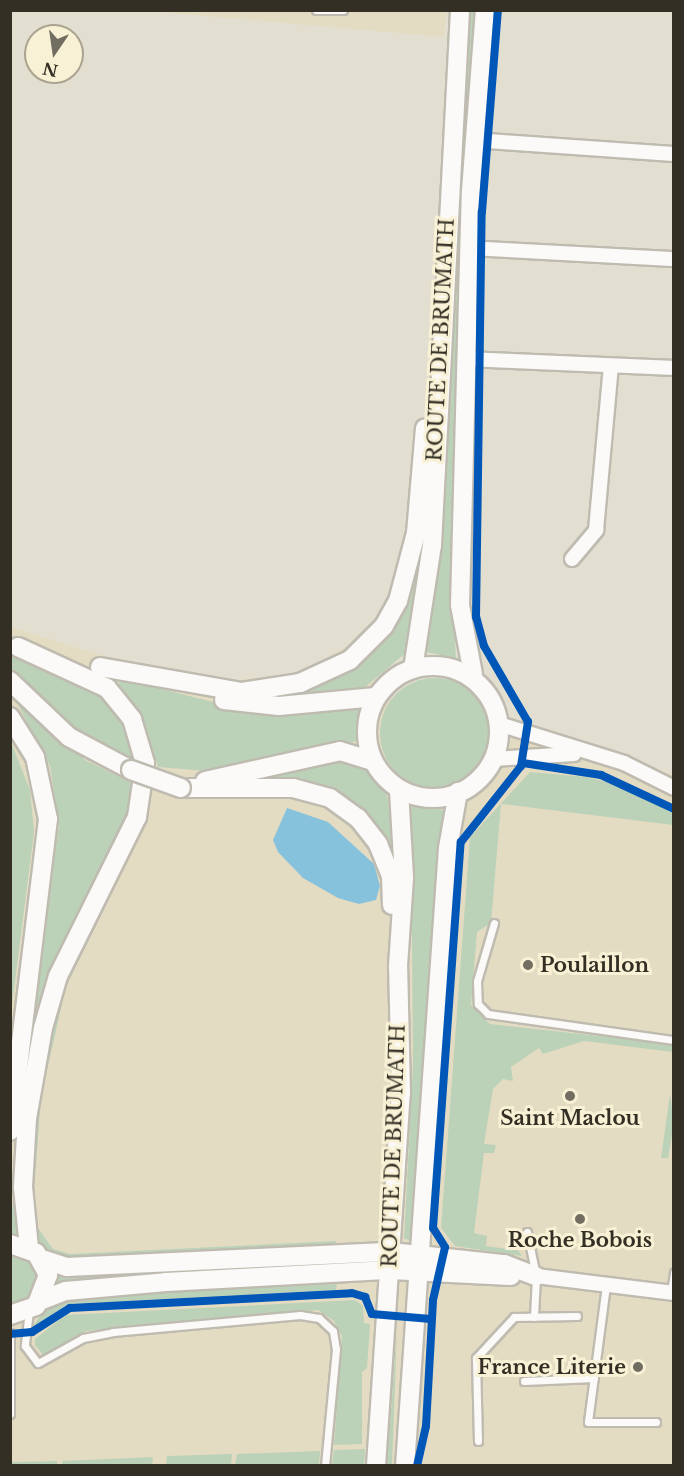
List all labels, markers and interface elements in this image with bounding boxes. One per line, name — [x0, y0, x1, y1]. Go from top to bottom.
north arrow — [24, 24, 84, 84]
text: N — [41, 58, 60, 81]
street label: ROUTE DE BRUMATH — [423, 218, 459, 462]
place label: Poulaillon — [540, 953, 649, 977]
marker: Poulaillon — [521, 958, 535, 972]
street label: ROUTE DE BRUMATH — [378, 1024, 410, 1268]
marker: Saint Maclou — [563, 1089, 577, 1103]
place label: Saint Maclou — [500, 1106, 640, 1130]
marker: Roche Bobois — [573, 1212, 587, 1226]
place label: Roche Bobois — [508, 1228, 652, 1252]
place label: France Literie — [477, 1355, 626, 1379]
marker: France Literie — [631, 1360, 645, 1374]

